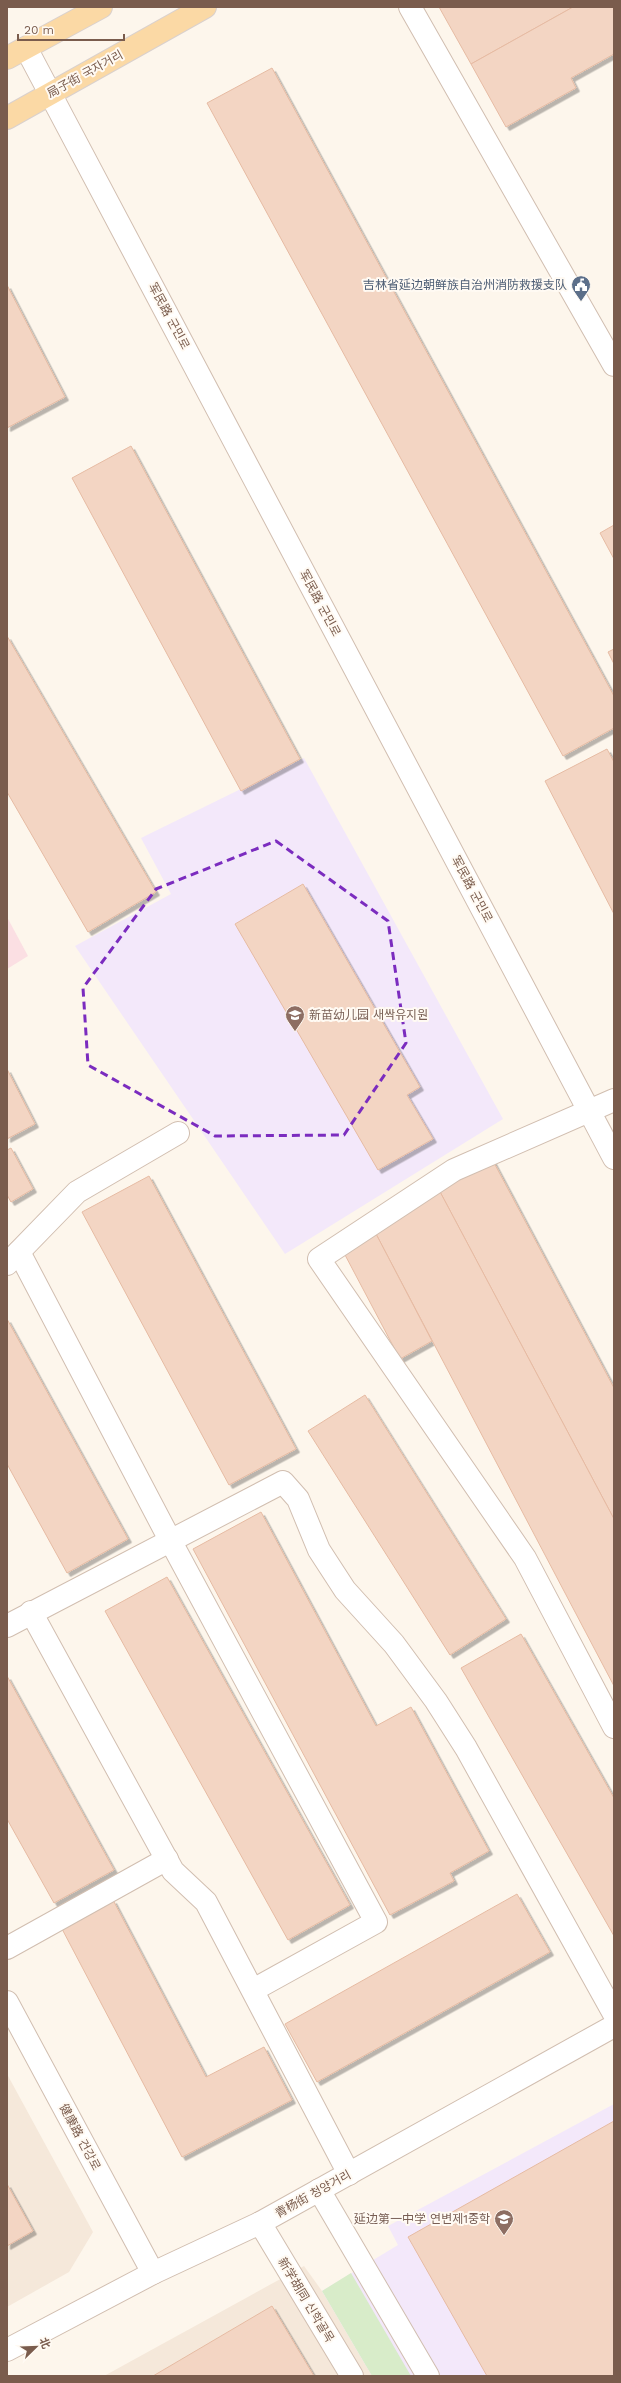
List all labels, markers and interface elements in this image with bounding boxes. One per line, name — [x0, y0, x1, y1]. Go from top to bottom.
scale bar — [18, 16, 124, 42]
text: 20 m — [24, 23, 54, 37]
street label: 局子街 국자거리 — [45, 47, 125, 101]
public building icon: 吉林省延边朝鲜族自治州消防救援支队 — [570, 274, 592, 302]
place label: 吉林省延边朝鲜族自治州消防救援支队 — [363, 278, 567, 292]
street label: 军民路 군민로 — [146, 280, 192, 352]
street label: 军民路 군민로 — [297, 567, 343, 639]
street label: 军民路 군민로 — [449, 853, 495, 925]
school or university icon: 新苗幼儿园 새싹유지원 — [284, 1004, 306, 1032]
place label: 新苗幼儿园 새싹유지원 — [309, 1008, 428, 1022]
street label: 健康路 건강로 — [57, 2101, 103, 2173]
street label: 青杨街 청양거리 — [273, 2167, 353, 2221]
school or university icon: 延边第一中学 연변제1중학 — [493, 2208, 515, 2236]
place label: 延边第一中学 연변제1중학 — [354, 2212, 490, 2226]
street label: 新学胡同 신학골목 — [275, 2255, 337, 2345]
north arrow — [16, 2327, 56, 2367]
text: 北 — [37, 2336, 53, 2351]

